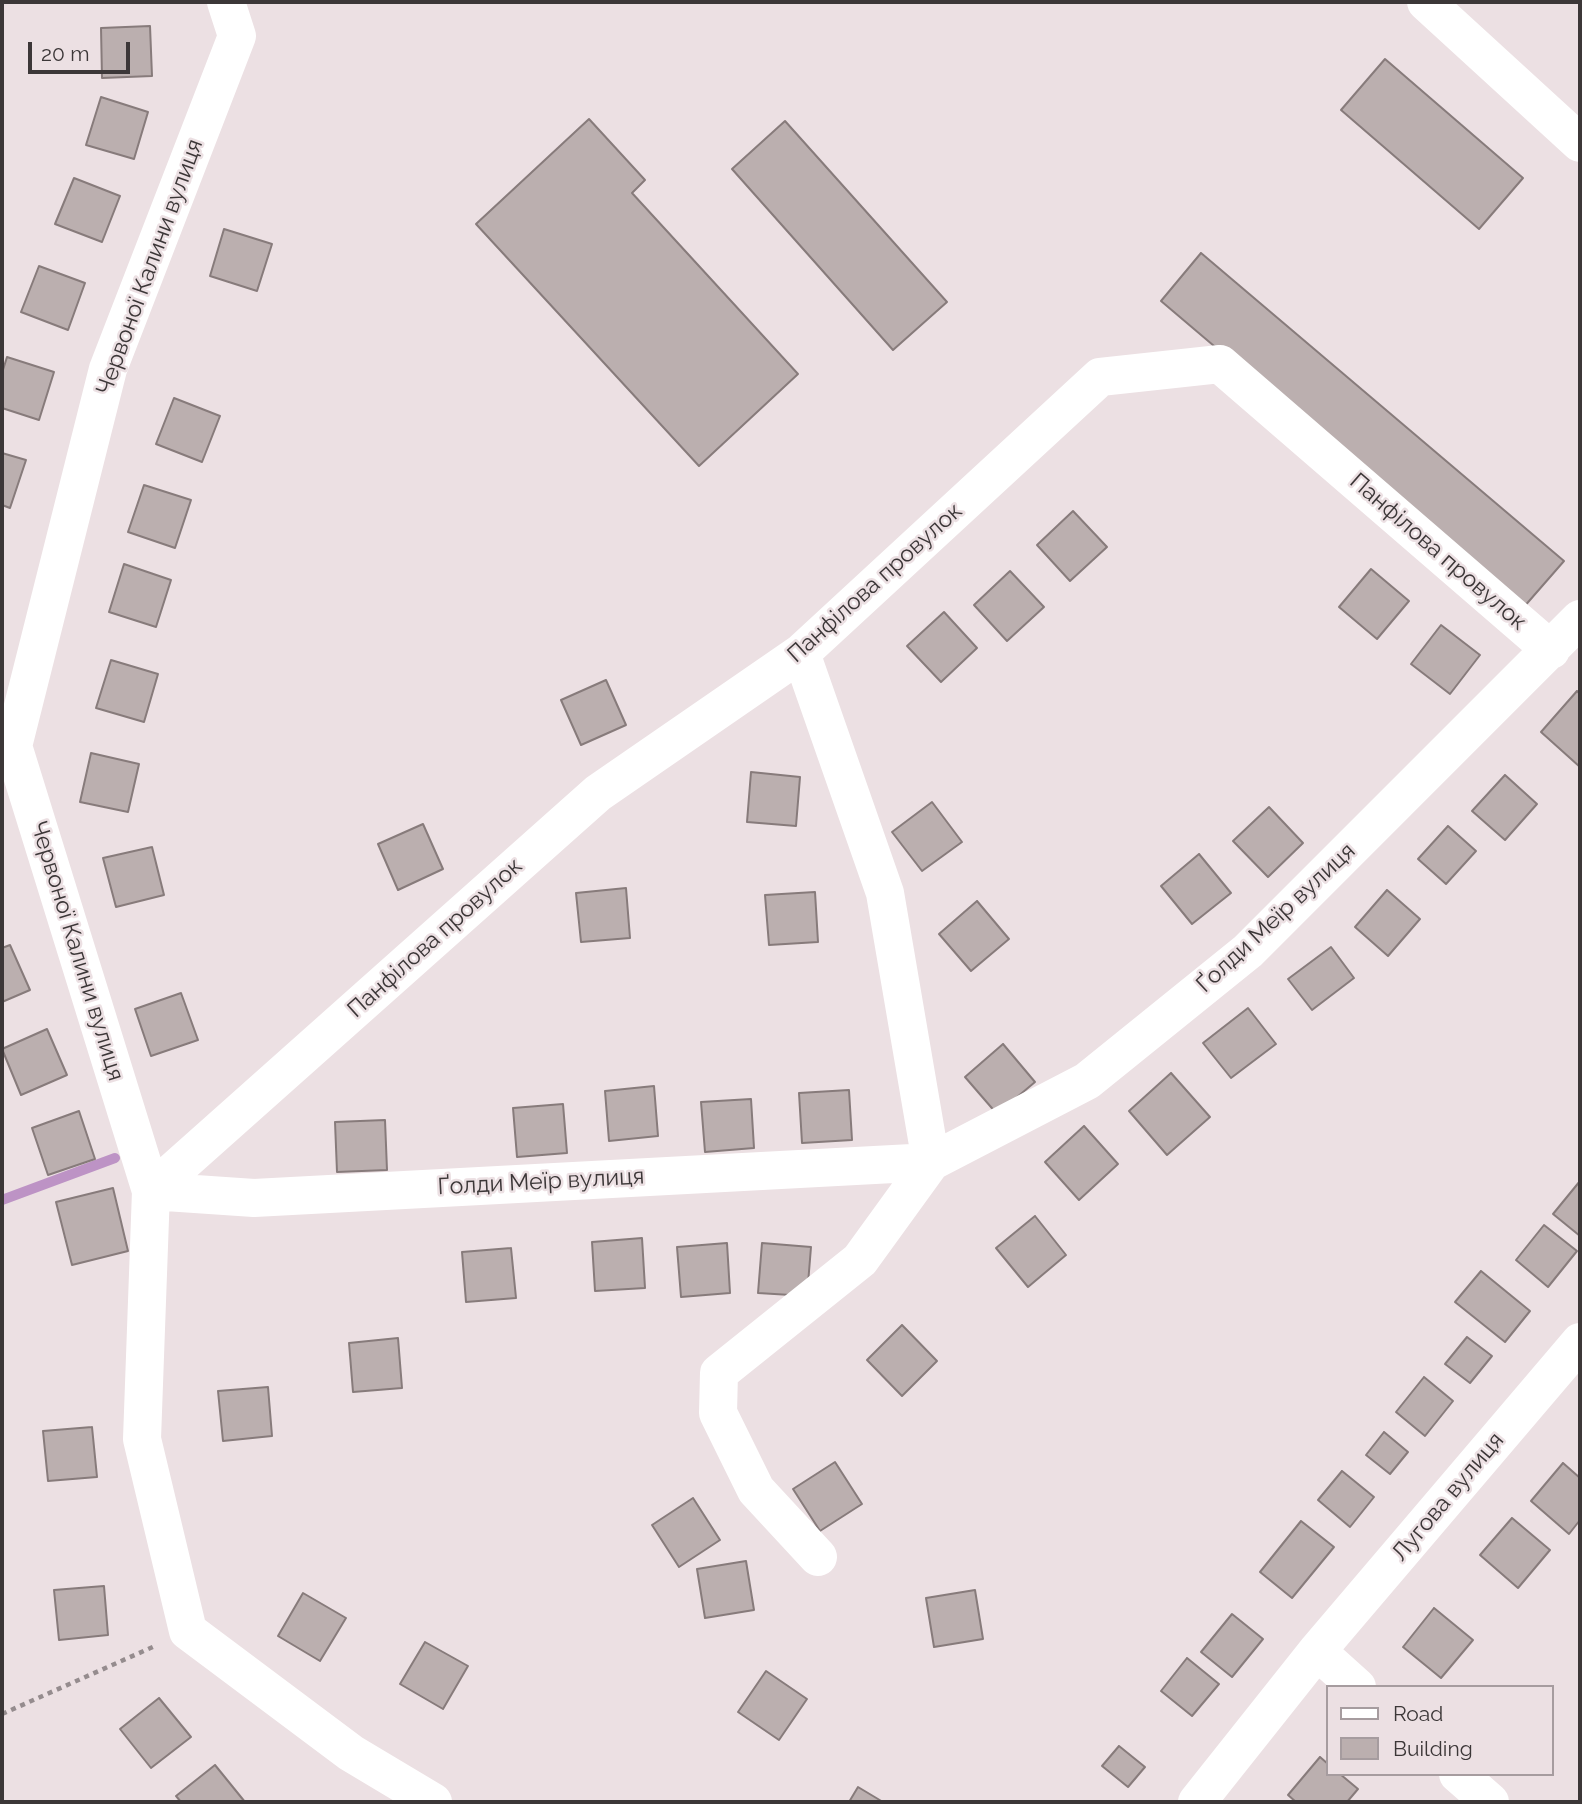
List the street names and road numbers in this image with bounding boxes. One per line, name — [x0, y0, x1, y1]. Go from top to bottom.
street label: Червоної Калини вулиця — [91, 135, 209, 399]
street label: Панфілова провулок — [1344, 468, 1532, 636]
street label: Панфілова провулок — [782, 497, 968, 669]
street label: Червоної Калини вулиця — [24, 818, 130, 1084]
street label: Ґолди Меїр вулиця — [1191, 837, 1361, 999]
street label: Панфілова провулок — [342, 852, 528, 1024]
street label: Ґолди Меїр вулиця — [437, 1163, 645, 1201]
street label: Лугова вулиця — [1386, 1427, 1510, 1567]

